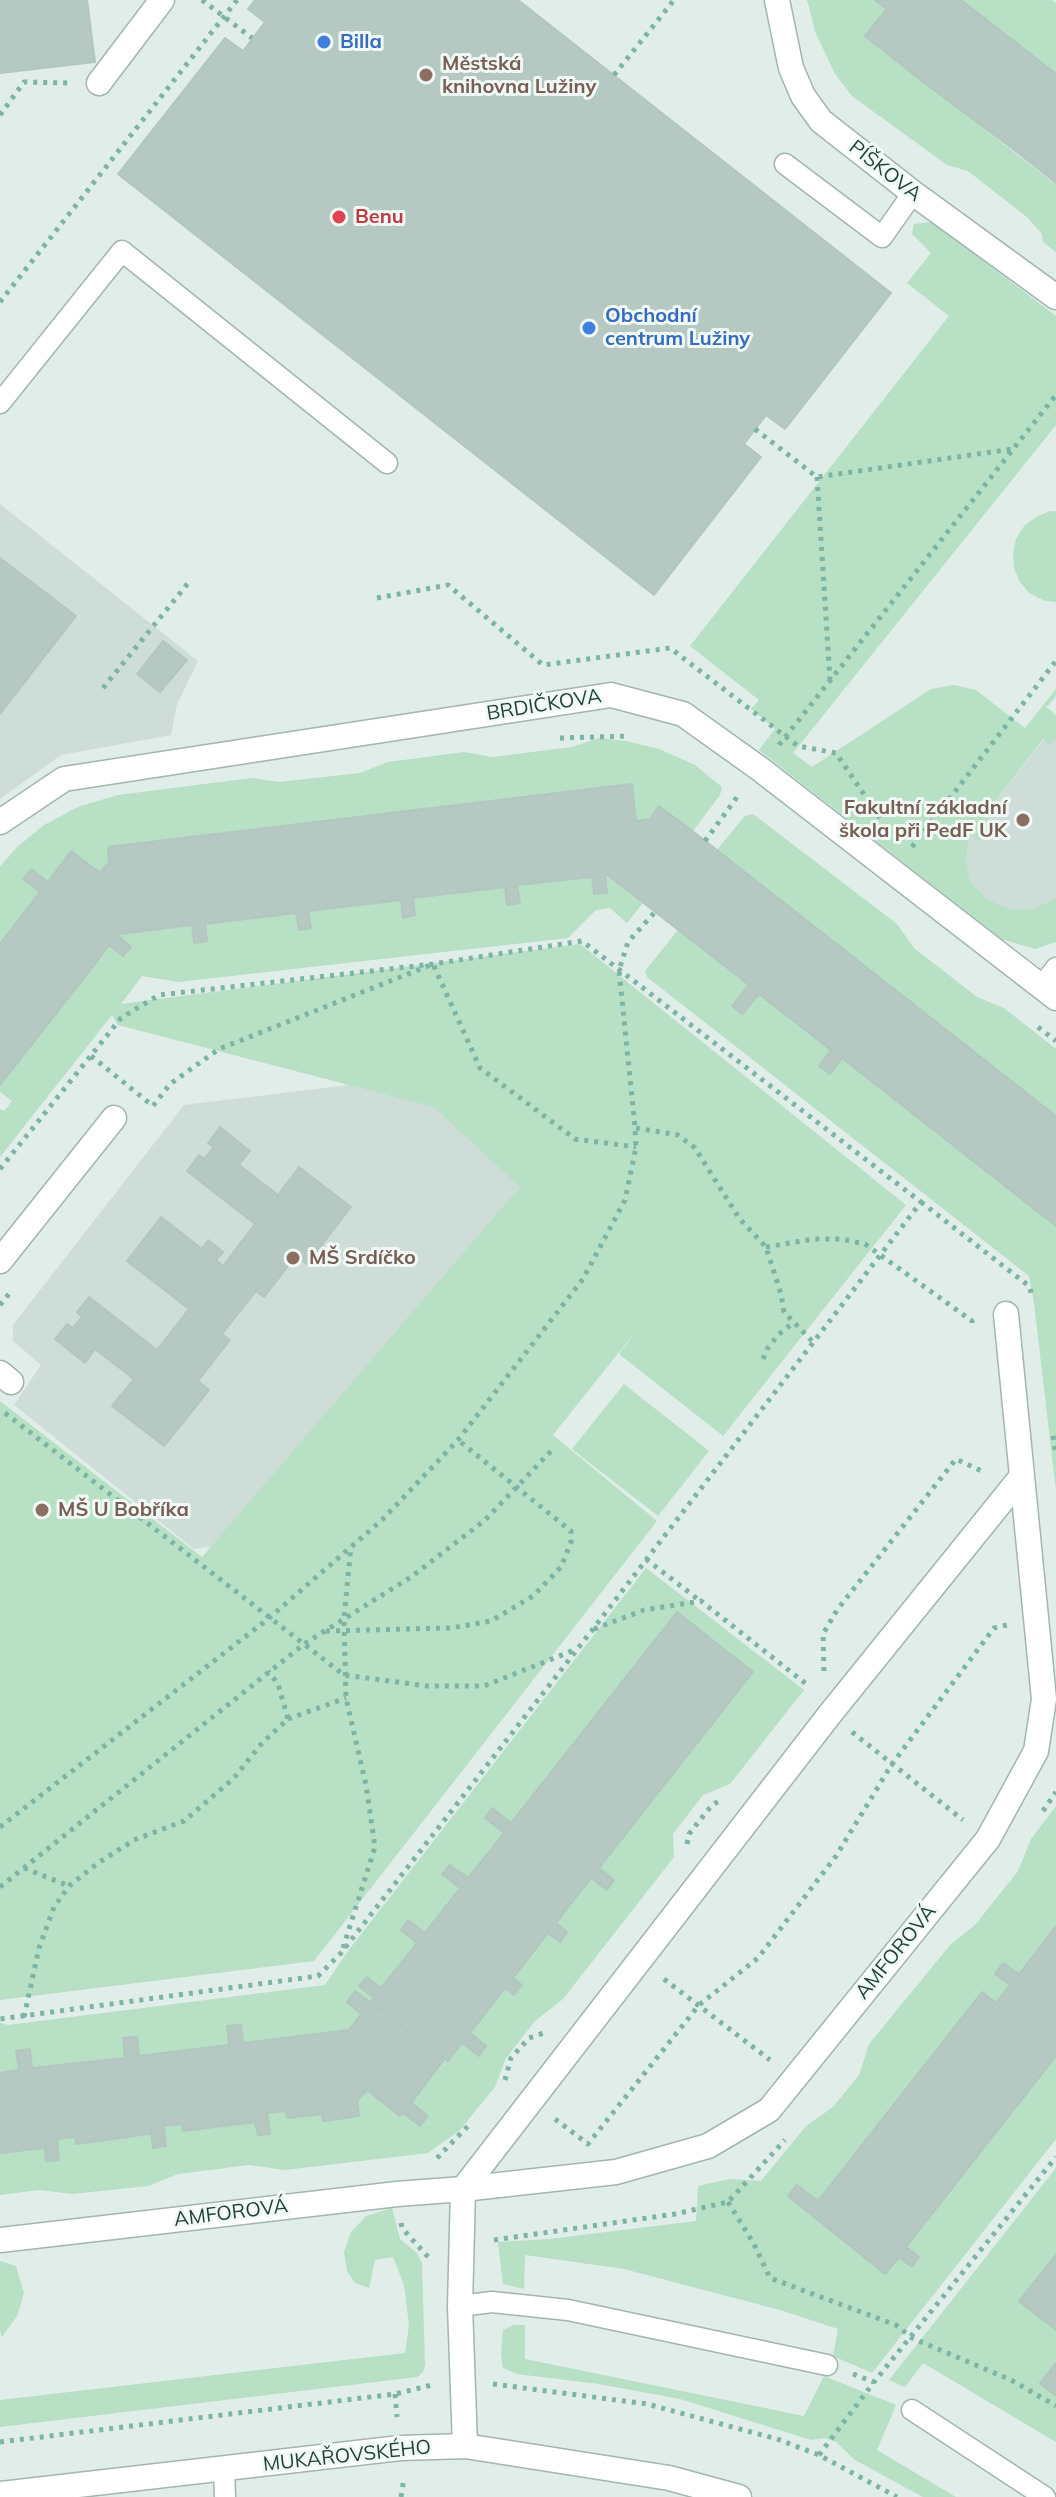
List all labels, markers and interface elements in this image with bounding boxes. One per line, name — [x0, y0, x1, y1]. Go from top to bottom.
place label: Billa — [340, 30, 382, 54]
marker: Billa — [315, 33, 333, 51]
place label: Městská knihovna Lužiny — [442, 52, 596, 99]
marker: Městská knihovna Lužiny — [417, 66, 435, 84]
street label: PÍŠKOVA — [844, 135, 926, 207]
place label: Benu — [355, 205, 404, 229]
marker: Benu — [330, 208, 348, 226]
place label: Obchodní centrum Lužiny — [605, 304, 750, 351]
marker: Obchodní centrum Lužiny — [580, 319, 598, 337]
street label: BRDIČKOVA — [485, 684, 603, 726]
place label: Fakultní základní škola při PedF UK — [839, 796, 1007, 843]
marker: Fakultní základní škola při PedF UK — [1014, 811, 1032, 829]
place label: MŠ Srdíčko — [309, 1246, 416, 1270]
marker: MŠ Srdíčko — [284, 1249, 302, 1267]
place label: MŠ U Bobříka — [58, 1498, 189, 1522]
marker: MŠ U Bobříka — [33, 1501, 51, 1519]
street label: AMFOROVÁ — [851, 1900, 941, 2004]
street label: AMFOROVÁ — [173, 2194, 289, 2232]
street label: MUKAŘOVSKÉHO — [262, 2435, 432, 2477]

